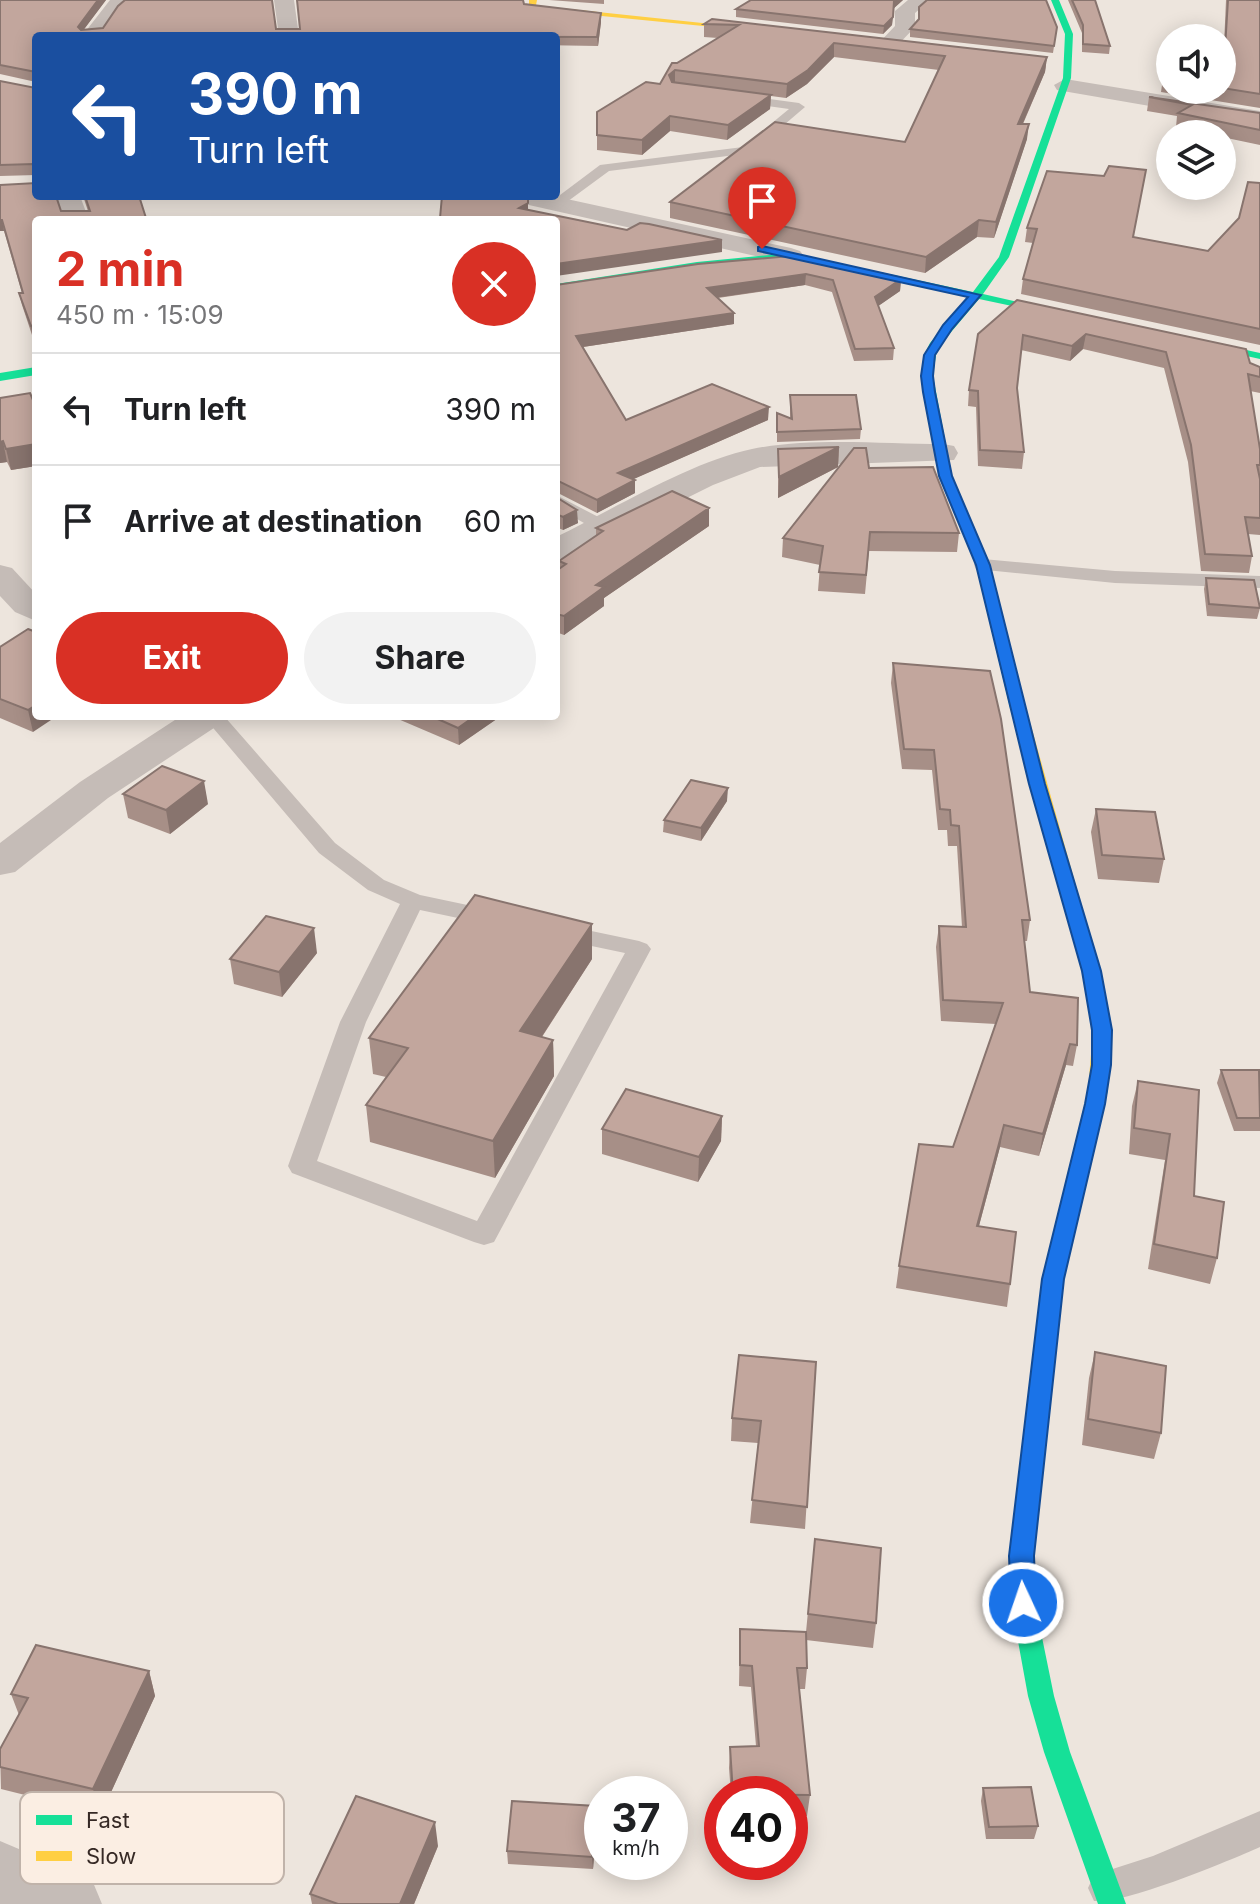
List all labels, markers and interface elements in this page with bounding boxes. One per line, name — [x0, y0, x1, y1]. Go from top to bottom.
map controls — [1156, 24, 1236, 200]
button: sound — [1156, 24, 1236, 104]
text: 390 m — [188, 60, 363, 128]
icon: left — [56, 64, 160, 168]
button: layers — [1156, 120, 1236, 200]
text: Turn left — [188, 128, 329, 172]
pin — [728, 167, 796, 249]
icon: arrive — [740, 179, 784, 223]
text: 2 min — [56, 239, 184, 298]
button: close — [452, 242, 536, 326]
text: 450 m · 15:09 — [56, 299, 224, 330]
icon: left — [56, 387, 100, 431]
text: Turn left — [124, 391, 246, 427]
text: 390 m — [445, 391, 536, 427]
icon: arrive — [56, 499, 100, 543]
text: Arrive at destination — [124, 503, 422, 539]
text: 60 m — [464, 503, 536, 539]
button: Exit — [56, 612, 288, 704]
button: Share — [304, 612, 536, 704]
position arrow — [981, 1561, 1065, 1645]
speed limit sign: 40 — [704, 1776, 808, 1880]
legend — [20, 1792, 284, 1884]
text: 37 — [611, 1793, 661, 1842]
text: Fast — [86, 1807, 130, 1833]
text: km/h — [612, 1836, 660, 1860]
text: Slow — [86, 1843, 136, 1869]

